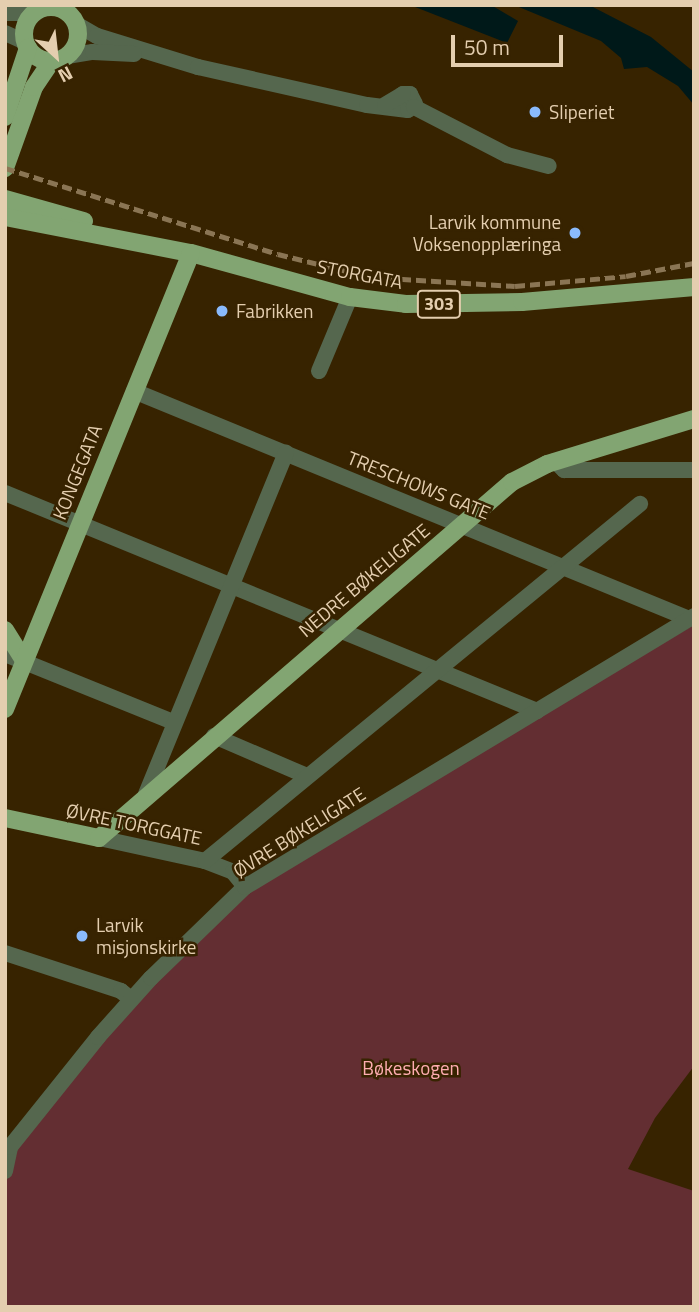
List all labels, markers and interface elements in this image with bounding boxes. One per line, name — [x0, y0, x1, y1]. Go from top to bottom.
north arrow — [21, 21, 91, 91]
scale bar — [454, 21, 566, 65]
text: 50 m — [464, 31, 510, 63]
text: N — [53, 59, 78, 91]
place label: Sliperiet — [549, 101, 614, 123]
marker: Sliperiet — [527, 104, 543, 120]
place label: Larvik kommune Voksenopplæringa — [413, 211, 561, 255]
marker: Larvik kommune Voksenopplæringa — [567, 225, 583, 241]
street label: STORGATA — [315, 255, 405, 293]
road number: 303 — [416, 290, 462, 318]
place label: Fabrikken — [236, 300, 313, 322]
marker: Fabrikken — [214, 303, 230, 319]
street label: KONGEGATA — [48, 421, 106, 523]
street label: TRESCHOWS GATE — [344, 446, 494, 524]
street label: NEDRE BØKELIGATE — [294, 519, 434, 641]
street label: ØVRE BØKELIGATE — [229, 782, 369, 882]
street label: ØVRE TORGGATE — [64, 799, 204, 849]
place label: Larvik misjonskirke — [96, 914, 196, 958]
marker: Larvik misjonskirke — [74, 928, 90, 944]
park label: Bøkeskogen — [362, 1057, 460, 1079]

